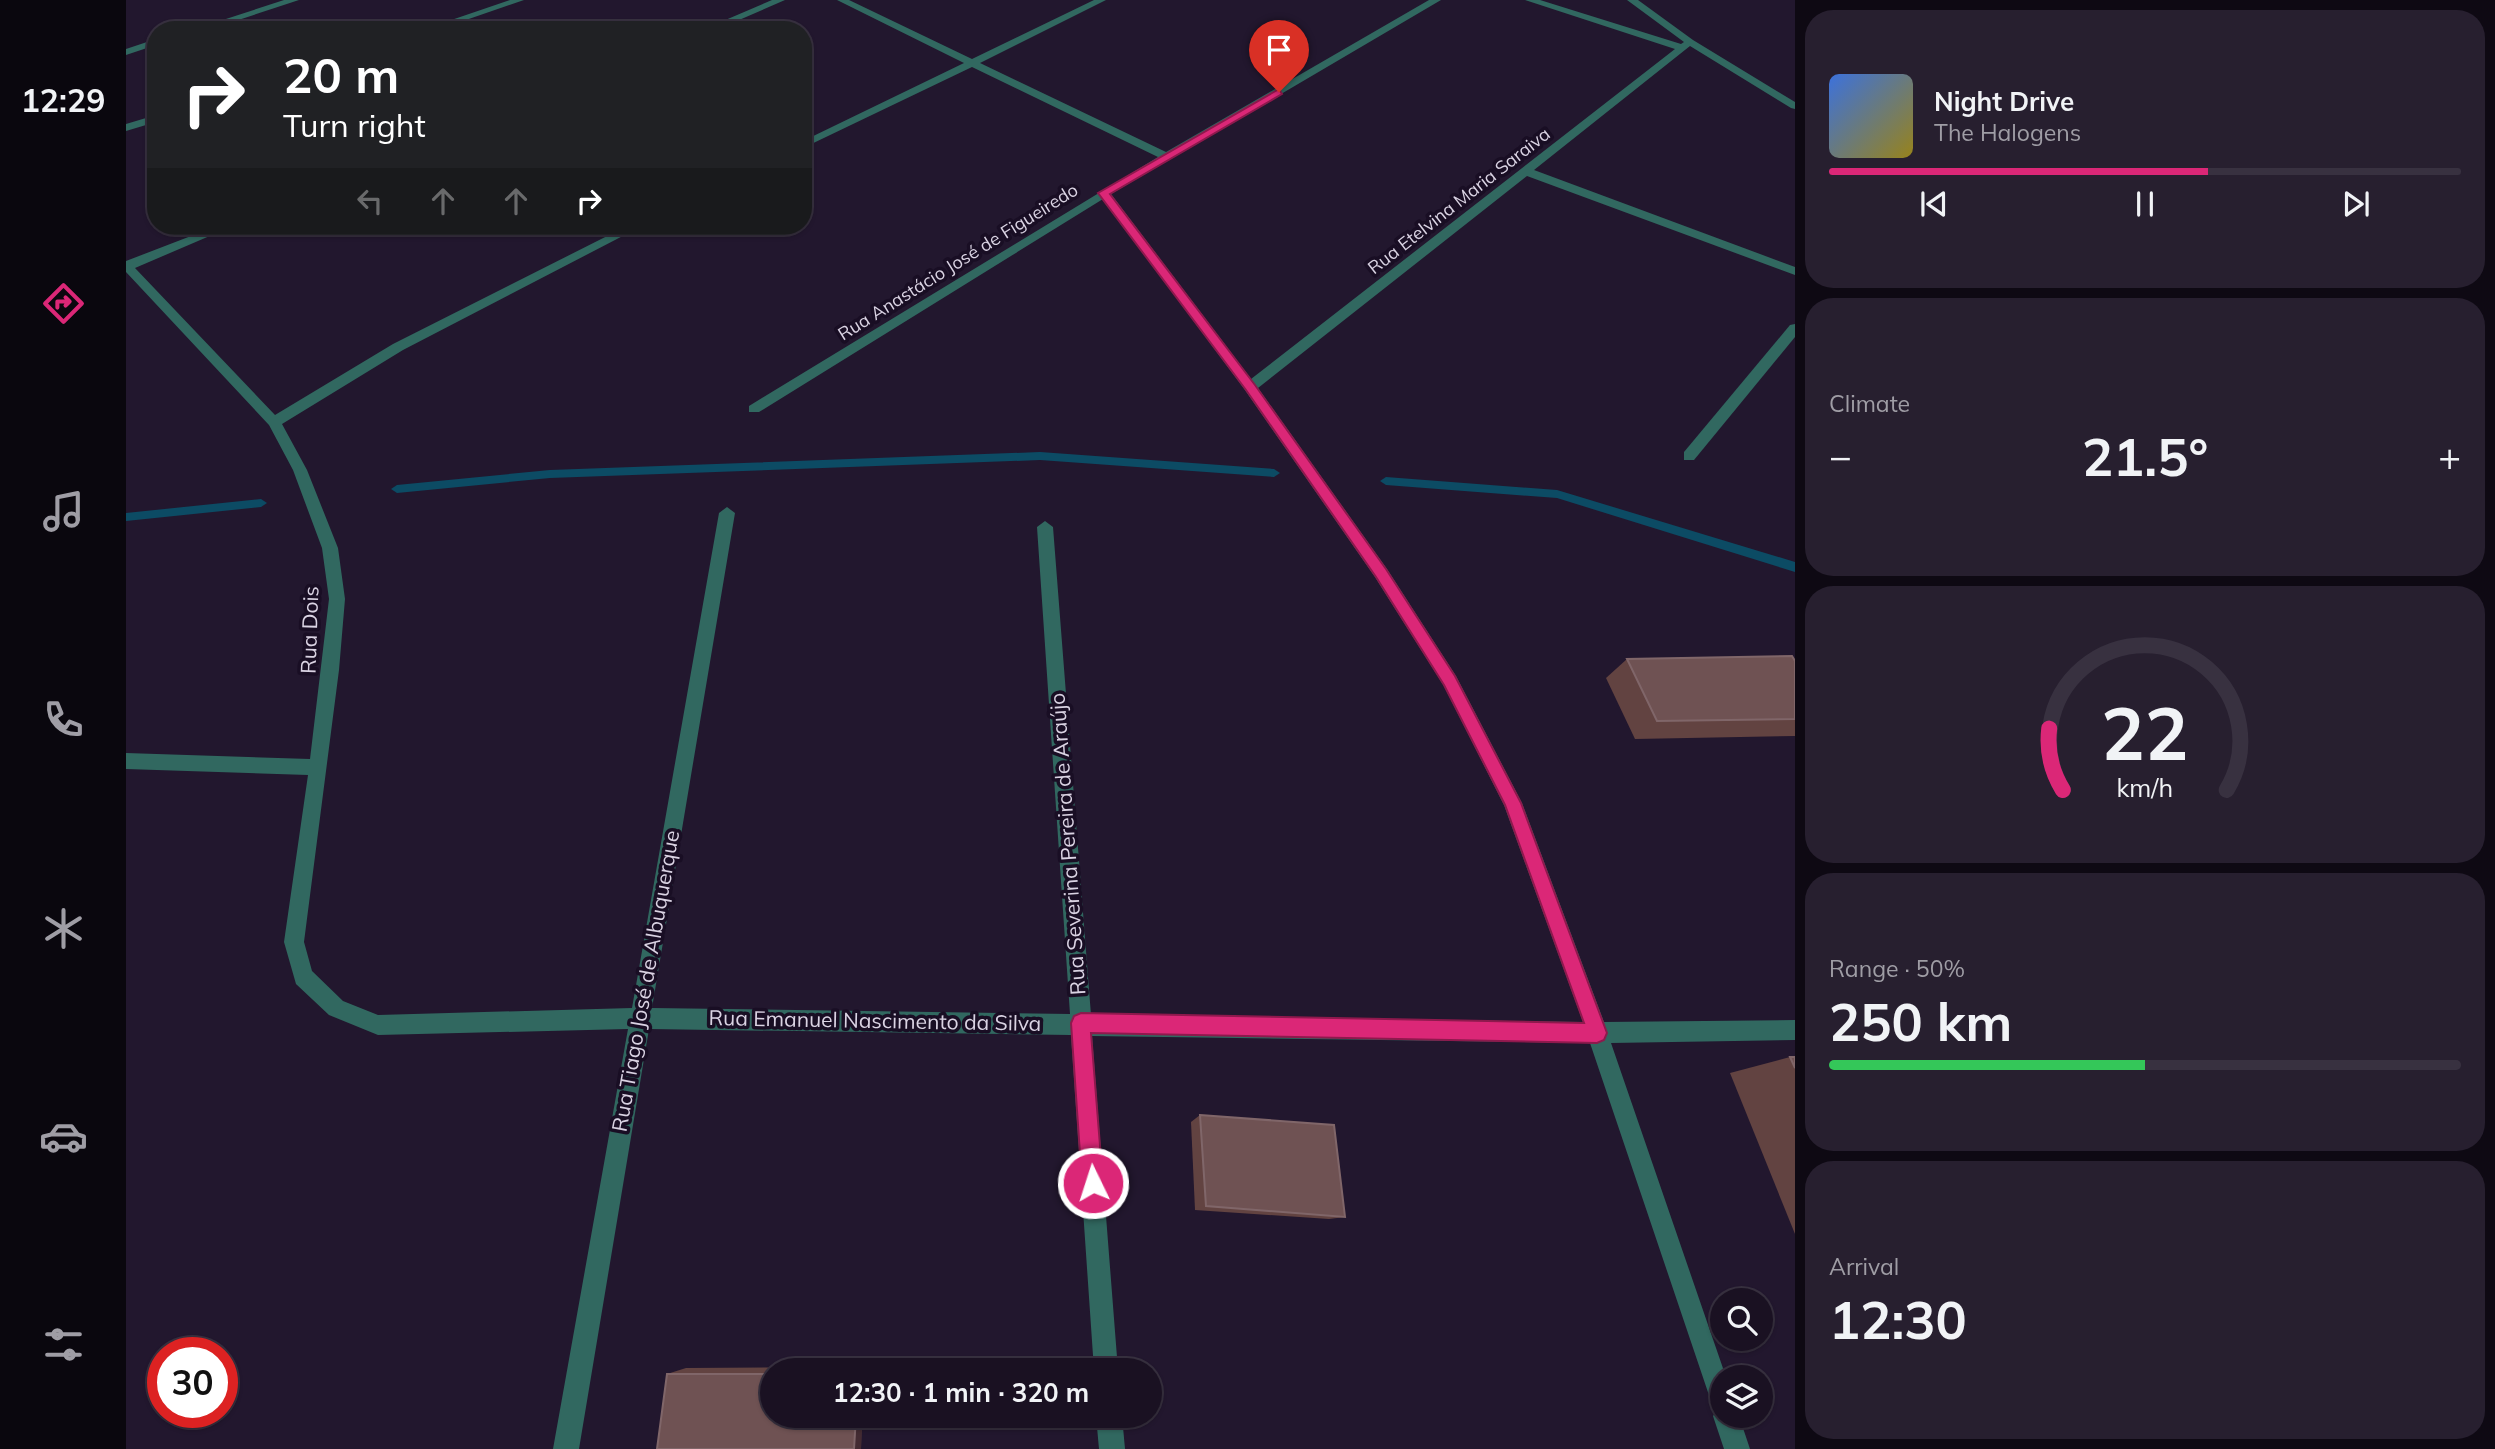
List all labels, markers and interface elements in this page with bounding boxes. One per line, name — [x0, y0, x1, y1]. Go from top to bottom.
pin — [1249, 20, 1309, 92]
icon: arrive — [1260, 31, 1298, 69]
text: 20 m — [283, 44, 399, 105]
icon: right — [168, 49, 259, 140]
text: 12:29 — [21, 80, 105, 120]
text: Night Drive — [1934, 85, 2074, 118]
text: Turn right — [283, 105, 426, 145]
text: The Halogens — [1934, 118, 2081, 147]
street label: Rua Etelvina Maria Saraiva — [1363, 122, 1555, 279]
street label: Rua Anastácio José de Figueiredo — [833, 178, 1082, 345]
icon: left — [351, 182, 389, 220]
icon: ahead — [424, 182, 462, 220]
icon: ahead — [497, 182, 535, 220]
icon: right — [570, 182, 608, 220]
icon: previous — [1915, 185, 1953, 223]
icon: pause — [2126, 185, 2164, 223]
icon: next — [2337, 185, 2375, 223]
icon: directions — [39, 279, 88, 328]
text: Climate — [1829, 389, 1910, 418]
text: 21.5° — [2082, 424, 2208, 489]
text: − — [1829, 432, 1852, 480]
text: + — [2438, 432, 2461, 480]
icon: music — [39, 487, 88, 536]
street label: Rua Dois — [294, 586, 324, 674]
text: 22 — [2101, 688, 2189, 779]
street label: Rua Severina Pereira de Araújo — [1043, 692, 1091, 996]
icon: phone — [39, 695, 88, 744]
text: km/h — [2117, 772, 2173, 803]
street label: Rua Tiago José de Albuquerque — [606, 828, 684, 1134]
icon: climate — [39, 904, 88, 953]
text: Range · 50% — [1829, 954, 1965, 983]
text: 250 km — [1829, 989, 2012, 1054]
street label: Rua Emanuel Nascimento da Silva — [708, 1004, 1042, 1036]
icon: car — [39, 1112, 88, 1161]
position arrow — [1056, 1146, 1130, 1220]
text: Arrival — [1829, 1252, 1899, 1281]
text: 12:30 — [1829, 1287, 1967, 1352]
map controls — [1710, 1288, 1773, 1428]
button: search — [1710, 1288, 1773, 1351]
icon: filters — [39, 1320, 88, 1369]
speed limit sign: 30 — [147, 1337, 238, 1428]
button: layers — [1710, 1365, 1773, 1428]
text: 12:30 · 1 min · 320 m — [833, 1376, 1089, 1409]

